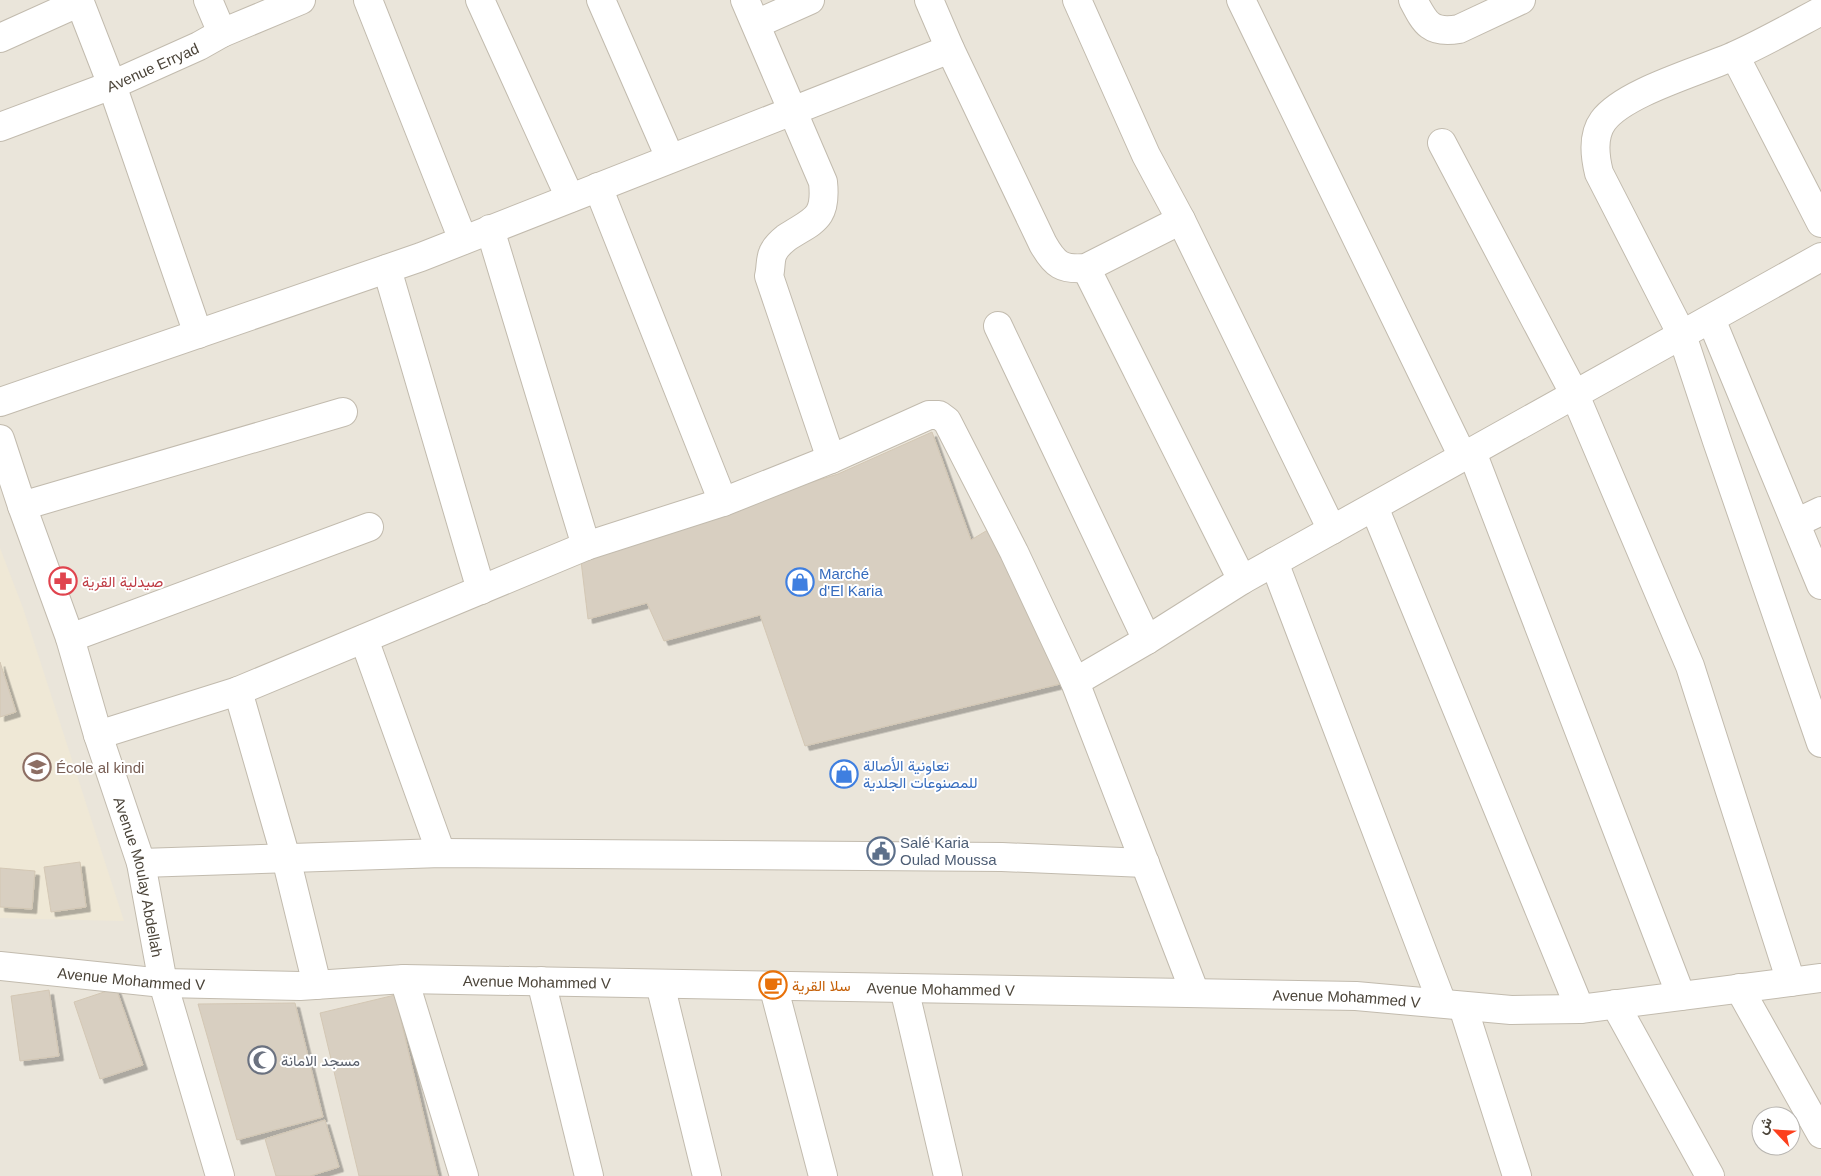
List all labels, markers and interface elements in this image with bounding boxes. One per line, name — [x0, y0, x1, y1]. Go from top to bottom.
street label: Avenue Erryad — [104, 39, 201, 95]
place label: Marché d'El Karia — [819, 565, 883, 599]
pharmacy icon: صيدلية القرية — [48, 566, 78, 596]
shop icon: Marché d'El Karia — [785, 567, 815, 597]
place label: صيدلية القرية — [82, 573, 163, 591]
school or university icon: École al kindi — [22, 752, 52, 782]
place label: تعاونية الأصالة للمصنوعات الجلدية — [863, 757, 978, 792]
place label: École al kindi — [56, 759, 144, 776]
shop icon: تعاونية الأصالة للمصنوعات الجلدية — [829, 759, 859, 789]
street label: Avenue Moulay Abdellah — [111, 794, 167, 958]
place label: Salé Karia Oulad Moussa — [900, 834, 997, 868]
public building icon: Salé Karia Oulad Moussa — [866, 836, 896, 866]
street label: Avenue Mohammed V — [57, 964, 205, 992]
cafe icon: سلا القرية — [758, 970, 788, 1000]
street label: Avenue Mohammed V — [463, 972, 611, 991]
place label: سلا القرية — [792, 977, 851, 995]
street label: Avenue Mohammed V — [867, 979, 1015, 998]
street label: Avenue Mohammed V — [1272, 986, 1421, 1010]
mosque icon: مسجد الامانة — [247, 1045, 277, 1075]
place label: مسجد الامانة — [281, 1052, 360, 1070]
north arrow — [1751, 1106, 1801, 1156]
text: ش — [1753, 1114, 1776, 1137]

